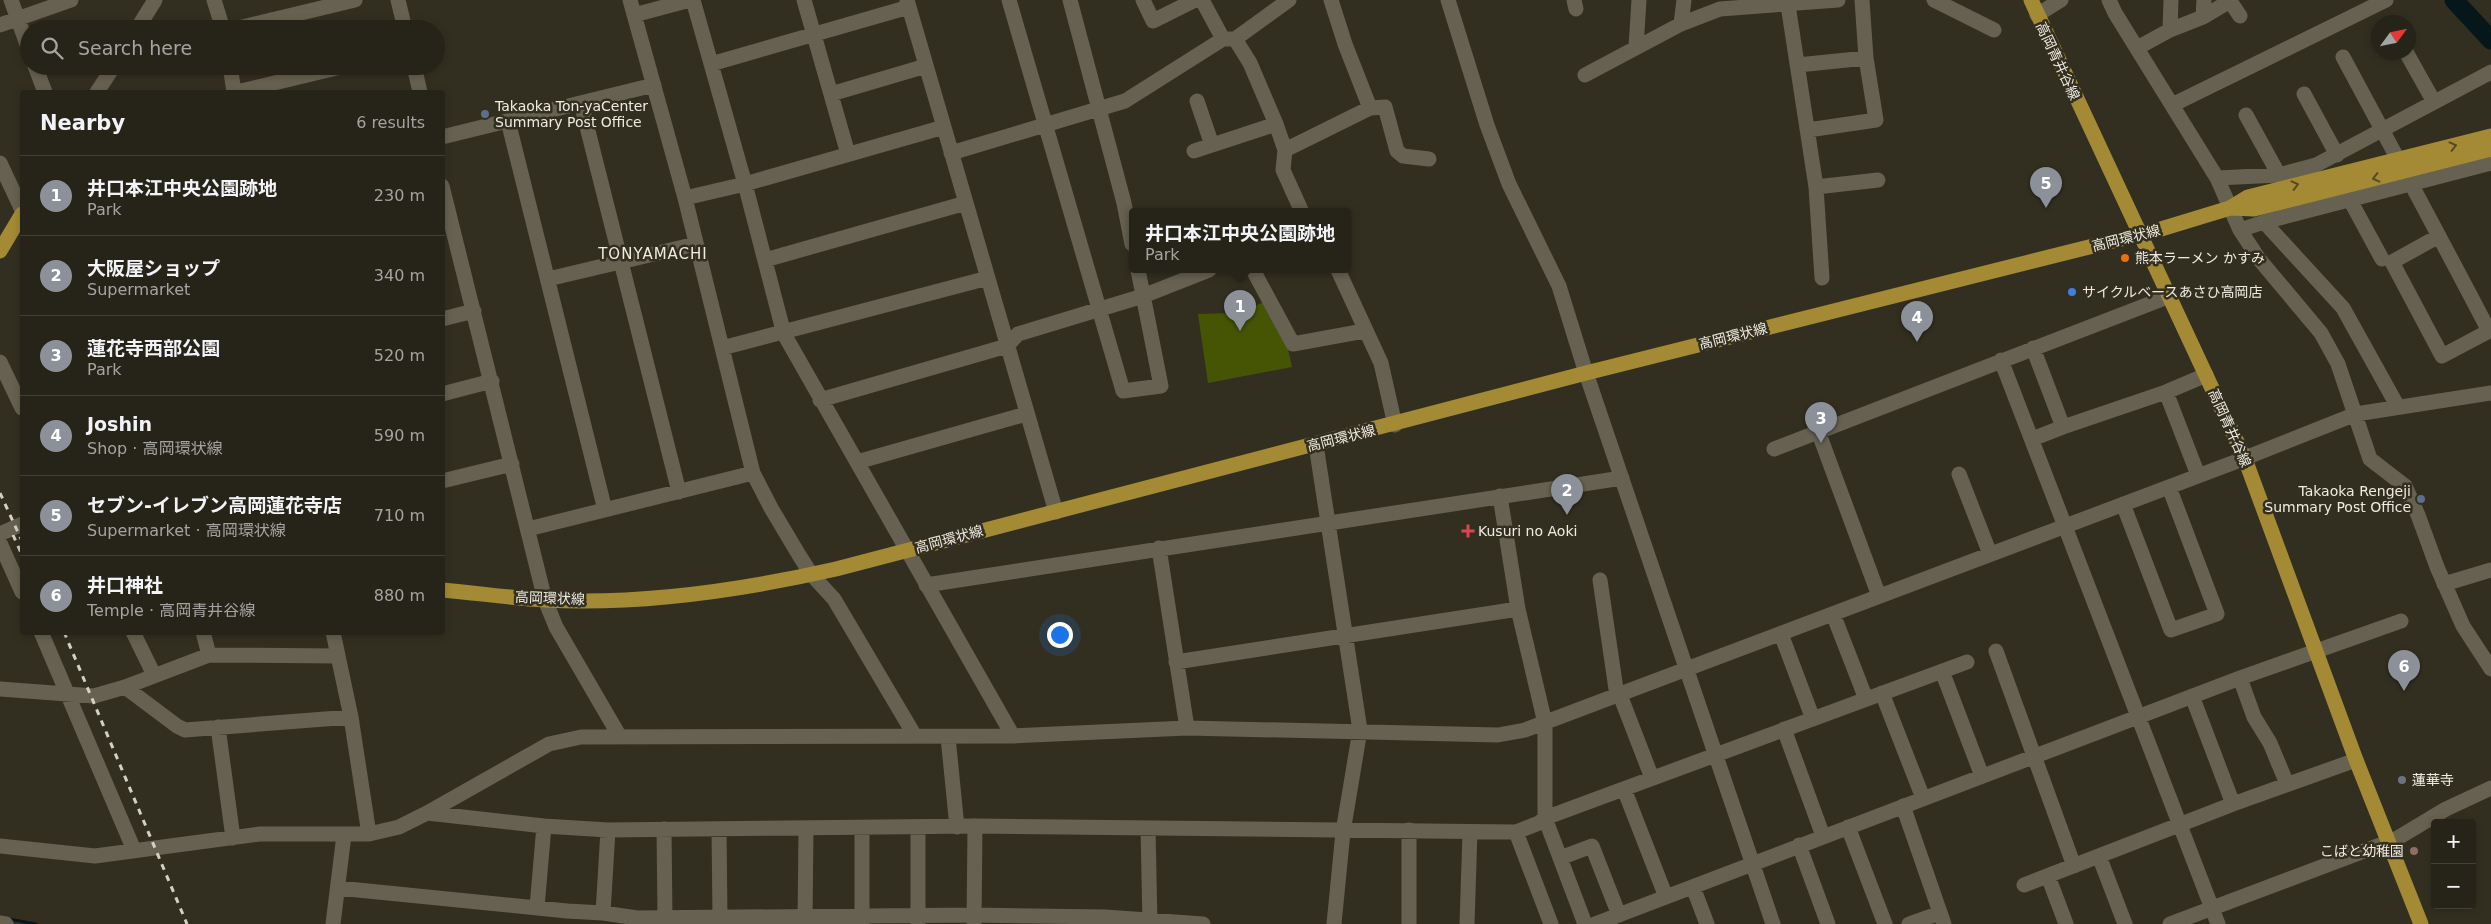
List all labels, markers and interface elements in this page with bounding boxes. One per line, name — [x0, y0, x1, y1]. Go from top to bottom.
north arrow — [2371, 15, 2416, 60]
search box — [20, 20, 445, 75]
street label: 高岡青井谷線 — [2033, 20, 2083, 102]
icon: search — [38, 34, 66, 62]
text: Search here — [78, 37, 192, 59]
place label: Takaoka Ton-yaCenter Summary Post Office — [494, 98, 648, 130]
marker: Takaoka Ton-yaCenter Summary Post Office — [479, 108, 491, 120]
text: Nearby — [40, 111, 125, 135]
text: 6 results — [356, 113, 425, 132]
one-way arrow — [2448, 141, 2456, 151]
pin: 5 — [2030, 167, 2062, 208]
one-way arrow — [2371, 172, 2380, 183]
text: 井口本江中央公園跡地 — [87, 177, 277, 199]
one-way arrow — [2291, 181, 2299, 191]
text: 1 — [50, 186, 62, 205]
text: 230 m — [374, 186, 425, 205]
text: Park — [87, 200, 122, 219]
popup — [1129, 208, 1351, 273]
text: 井口本江中央公園跡地 — [1145, 222, 1335, 244]
street label: 高岡環状線 — [2090, 222, 2162, 254]
district label: TONYAMACHI — [597, 245, 708, 263]
text: Park — [1145, 245, 1180, 264]
place label: 熊本ラーメン かすみ — [2135, 250, 2265, 266]
marker: 熊本ラーメン かすみ — [2119, 252, 2131, 264]
text: 大阪屋ショップ — [87, 257, 220, 279]
text: 2 — [50, 266, 62, 285]
text: 340 m — [374, 266, 425, 285]
text: Supermarket — [87, 280, 190, 299]
place label: サイクルベースあさひ高岡店 — [2082, 284, 2263, 300]
marker: サイクルベースあさひ高岡店 — [2066, 286, 2078, 298]
pin: 1 — [1224, 290, 1256, 331]
pin: 4 — [1901, 301, 1933, 342]
street label: 高岡環状線 — [1697, 320, 1769, 352]
text: 蓮花寺西部公園 — [87, 337, 220, 359]
text: 3 — [50, 346, 62, 365]
text: 520 m — [374, 346, 425, 365]
text: Park — [87, 360, 122, 379]
street label: 高岡青井谷線 — [2206, 386, 2254, 470]
pin: 3 — [1805, 402, 1837, 443]
text: Joshin — [87, 413, 152, 435]
street label: 高岡環状線 — [1305, 422, 1377, 454]
text: 4 — [50, 426, 62, 445]
text: 590 m — [374, 426, 425, 445]
text: Shop · 高岡環状線 — [87, 439, 223, 458]
pin: 2 — [1551, 474, 1583, 515]
place label: Takaoka Rengeji Summary Post Office — [2264, 483, 2411, 515]
marker: Takaoka Rengeji Summary Post Office — [2415, 493, 2427, 505]
text: セブン-イレブン高岡蓮花寺店 — [87, 494, 342, 516]
text: 5 — [50, 506, 62, 525]
text: 710 m — [374, 506, 425, 525]
text: Supermarket · 高岡環状線 — [87, 521, 286, 540]
street label: 高岡環状線 — [913, 522, 985, 556]
place label: Kusuri no Aoki — [1478, 523, 1577, 539]
marker: Kusuri no Aoki — [1462, 525, 1474, 537]
text: 井口神社 — [87, 574, 163, 596]
text: 6 — [50, 586, 62, 605]
text: 880 m — [374, 586, 425, 605]
street label: 高岡環状線 — [515, 589, 585, 607]
text: Temple · 高岡青井谷線 — [87, 601, 255, 620]
your location — [1047, 622, 1073, 648]
pin: 6 — [2388, 650, 2420, 691]
place label: 蓮華寺 — [2412, 772, 2454, 788]
marker: 蓮華寺 — [2396, 774, 2408, 786]
map controls — [2431, 819, 2476, 909]
button: + — [2431, 819, 2476, 864]
place label: こばと幼稚園 — [2320, 843, 2404, 859]
marker: こばと幼稚園 — [2408, 845, 2420, 857]
button: − — [2431, 864, 2476, 909]

